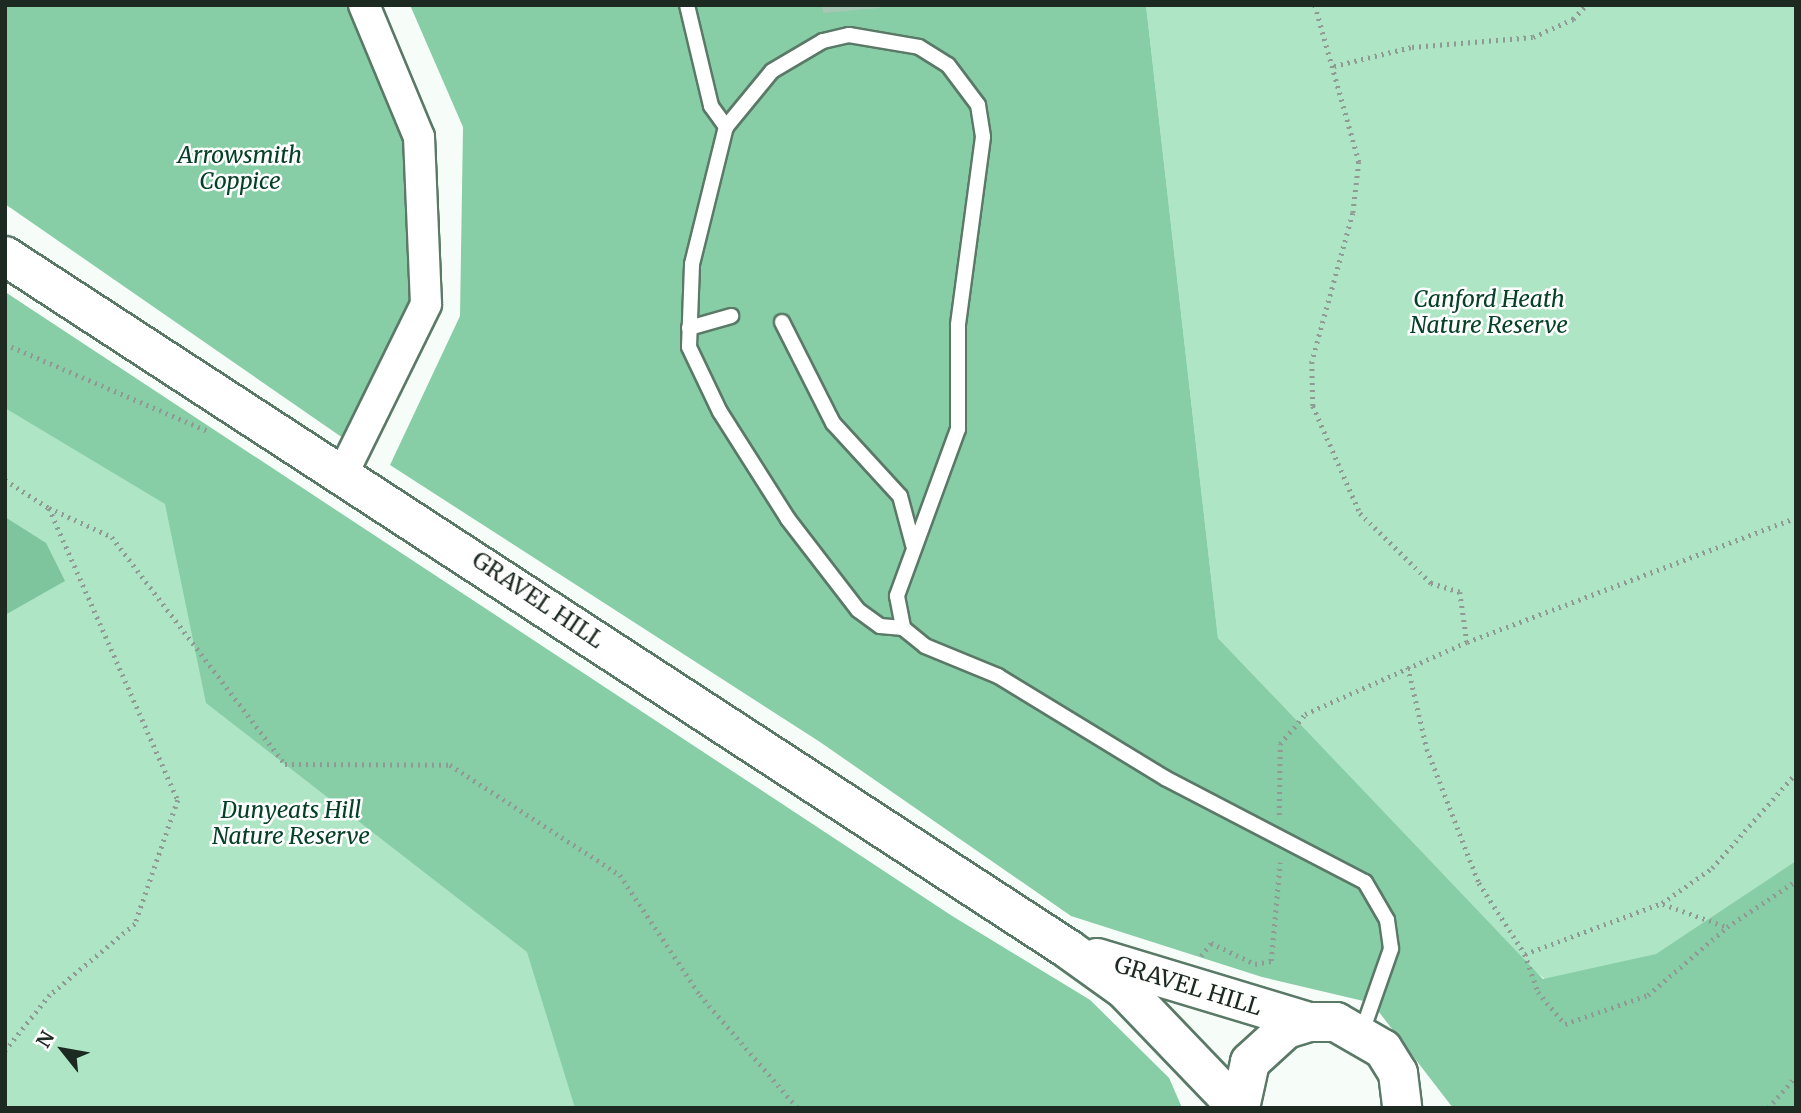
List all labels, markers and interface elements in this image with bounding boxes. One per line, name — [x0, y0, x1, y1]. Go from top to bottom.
park label: Arrowsmith Coppice — [178, 141, 302, 195]
park label: Canford Heath Nature Reserve — [1410, 285, 1568, 339]
street label: GRAVEL HILL — [467, 546, 609, 654]
park label: Dunyeats Hill Nature Reserve — [212, 796, 370, 850]
street label: GRAVEL HILL — [1111, 950, 1265, 1022]
north arrow — [28, 1015, 98, 1085]
text: N — [31, 1027, 59, 1052]

